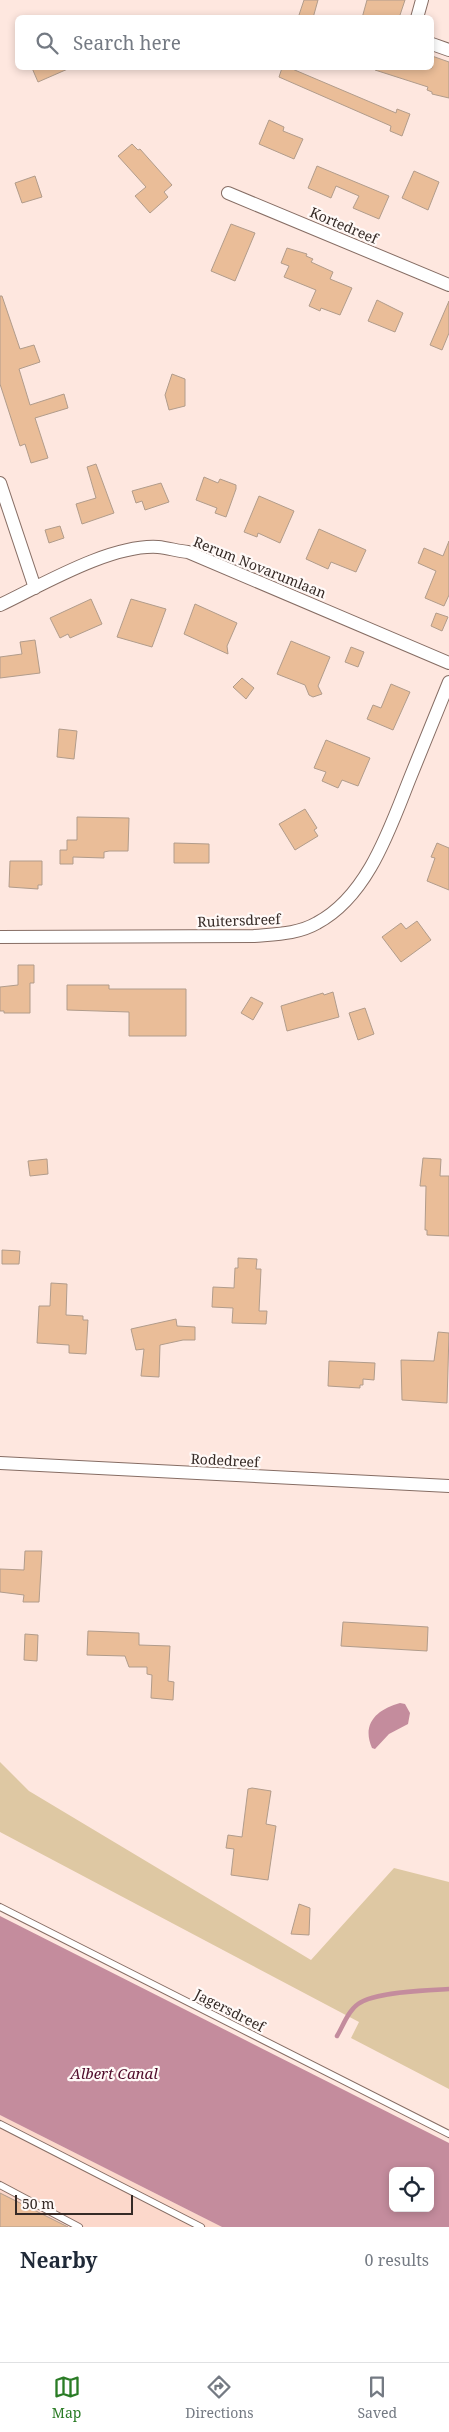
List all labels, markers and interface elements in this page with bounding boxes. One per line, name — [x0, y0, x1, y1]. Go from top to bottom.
search box — [15, 15, 434, 70]
icon: search — [33, 29, 61, 57]
text: Search here — [73, 30, 181, 56]
street label: Kortedreef — [307, 202, 383, 249]
street label: Rerum Novarumlaan — [191, 532, 329, 602]
street label: Ruitersdreef — [197, 909, 283, 931]
street label: Rodedreef — [190, 1449, 262, 1471]
street label: Jagersdreef — [191, 1984, 270, 2037]
water label: Albert Canal — [69, 2063, 158, 2083]
map controls — [389, 2167, 434, 2212]
button: locate — [389, 2167, 434, 2212]
scale bar — [15, 2192, 132, 2215]
text: 50 m — [22, 2194, 55, 2213]
text: Nearby — [20, 2246, 98, 2274]
text: 0 results — [365, 2249, 429, 2271]
tab: Map — [52, 2373, 81, 2422]
tab: Directions — [185, 2373, 254, 2422]
tab: Saved — [357, 2373, 397, 2422]

